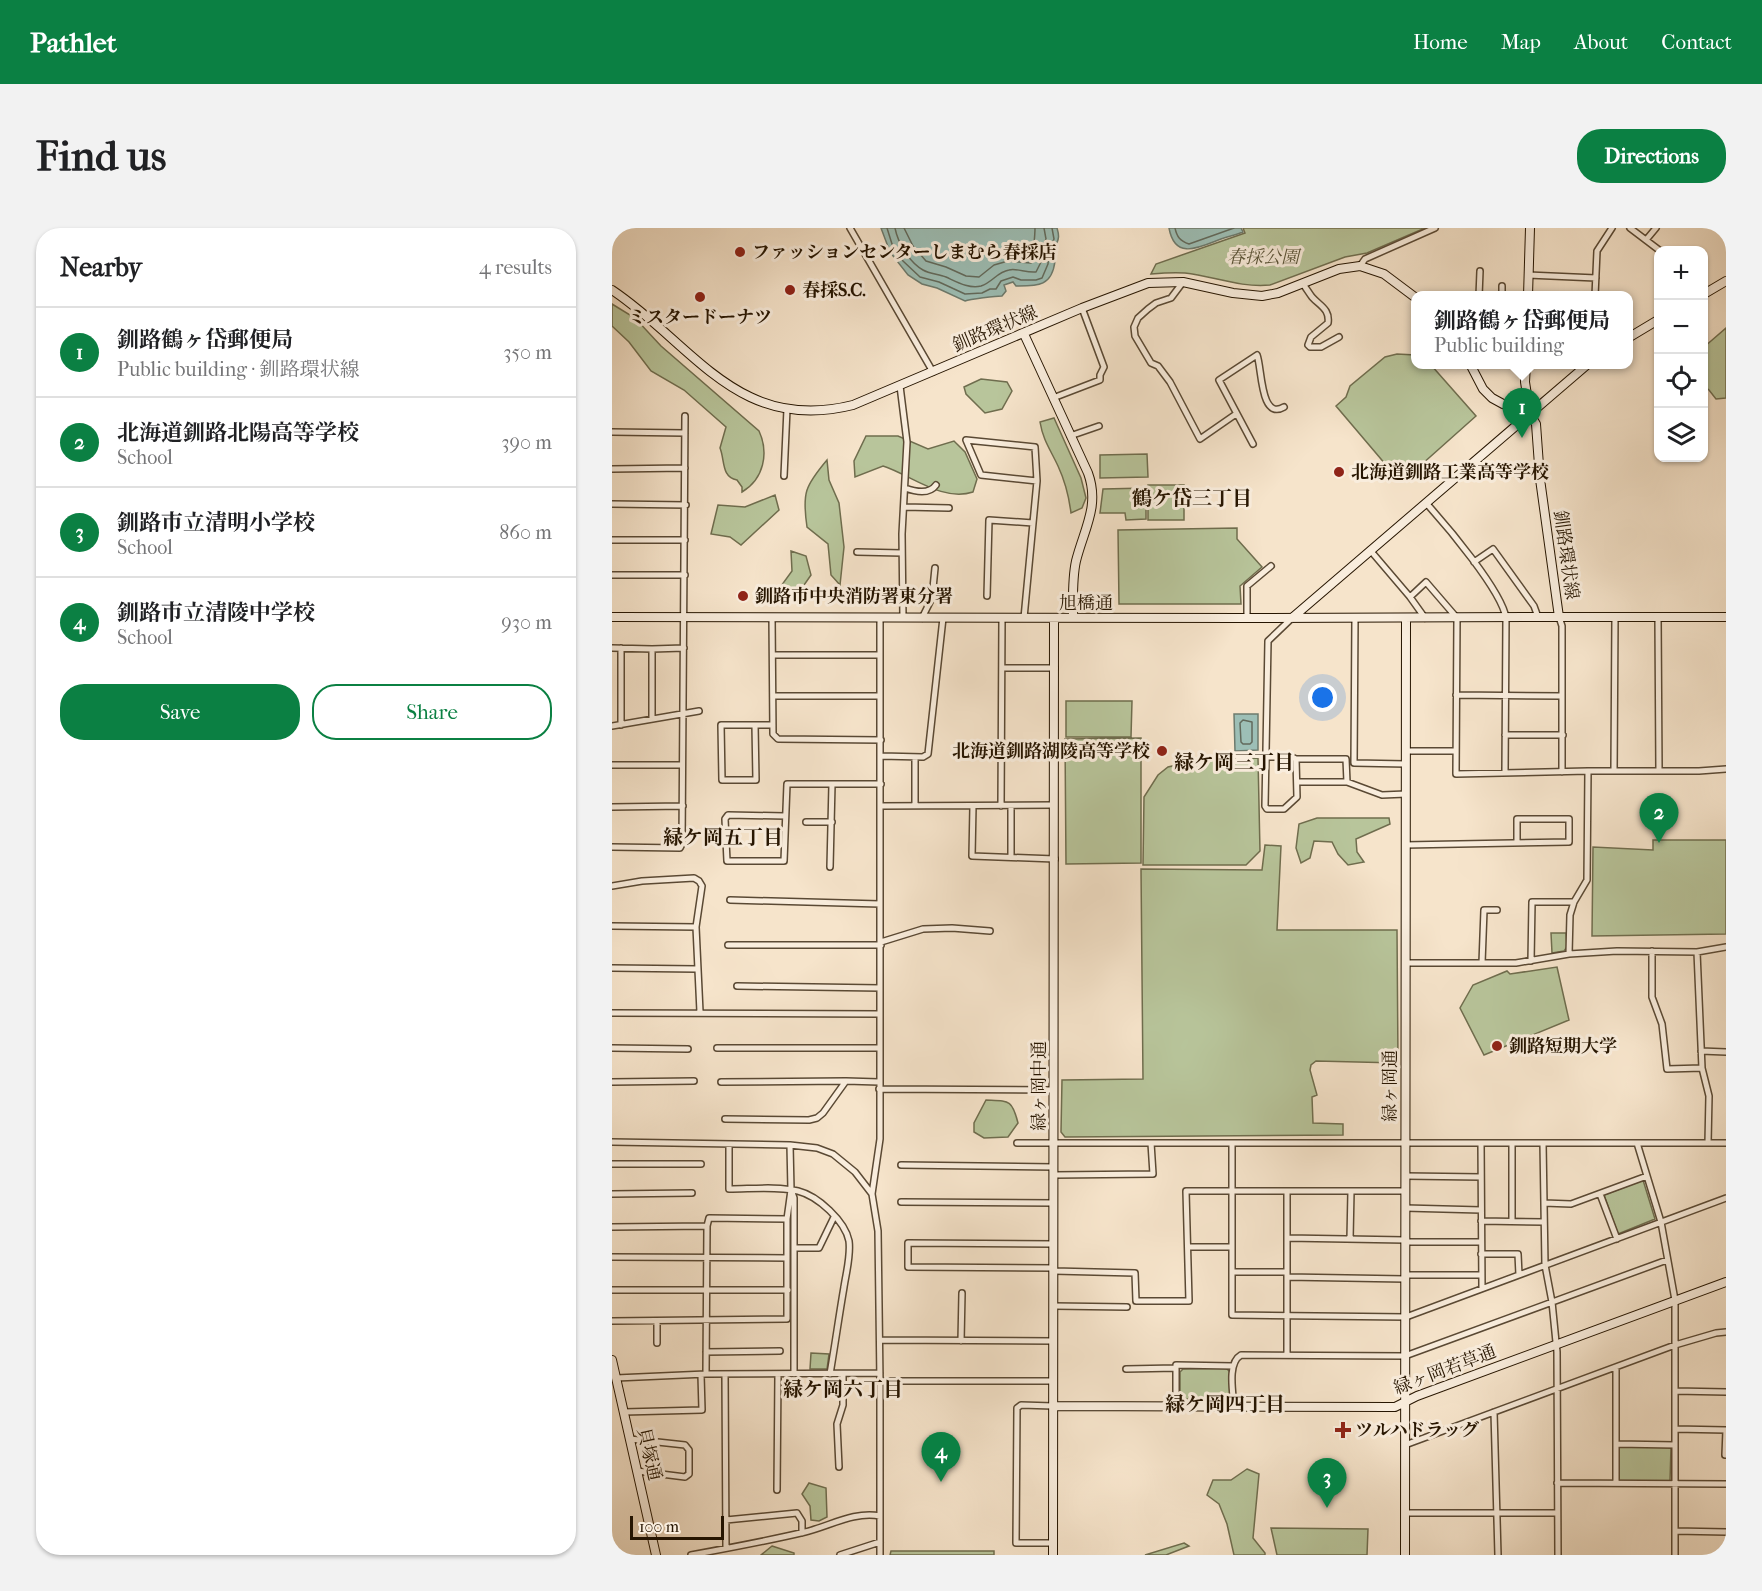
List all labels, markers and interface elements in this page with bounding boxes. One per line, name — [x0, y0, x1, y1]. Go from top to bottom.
text: Pathlet — [30, 26, 117, 59]
text: Home — [1413, 30, 1468, 54]
text: Map — [1501, 30, 1541, 54]
text: About — [1574, 30, 1628, 54]
text: Contact — [1661, 30, 1732, 54]
button: Directions — [1577, 129, 1726, 183]
text: Find us — [36, 132, 166, 181]
place label: ファッションセンターしまむら春採店 — [752, 242, 1057, 263]
marker: ファッションセンターしまむら春採店 — [733, 245, 747, 259]
map controls — [1654, 246, 1708, 462]
button: + — [1654, 246, 1708, 300]
park label: 春採公園 — [1227, 247, 1302, 268]
text: Nearby — [60, 252, 142, 283]
text: 4 results — [479, 256, 552, 279]
place label: 春採S.C. — [802, 280, 866, 301]
marker: 春採S.C. — [783, 283, 797, 297]
marker: ミスタードーナツ — [693, 290, 707, 304]
popup — [1411, 291, 1633, 369]
button: − — [1654, 300, 1708, 354]
street label: 釧路環状線 — [949, 302, 1041, 356]
place label: ミスタードーナツ — [628, 307, 772, 328]
text: 釧路鶴ヶ岱郵便局 — [1434, 308, 1610, 334]
text: 釧路鶴ヶ岱郵便局 — [117, 327, 293, 353]
text: Public building — [1434, 334, 1564, 357]
text: 1 — [76, 341, 83, 364]
text: 350 m — [503, 341, 552, 364]
button: locate — [1654, 354, 1708, 408]
text: Public building · 釧路環状線 — [117, 358, 360, 381]
pin: 1 — [1502, 388, 1542, 438]
button: layers — [1654, 408, 1708, 462]
text: 北海道釧路北陽高等学校 — [117, 420, 359, 446]
text: 2 — [74, 431, 85, 454]
text: 390 m — [501, 431, 552, 454]
text: School — [117, 446, 173, 469]
place label: 北海道釧路工業高等学校 — [1351, 462, 1549, 483]
marker: 北海道釧路工業高等学校 — [1332, 465, 1346, 479]
district label: 鶴ケ岱三丁目 — [1132, 487, 1252, 510]
street label: 釧路環状線 — [1549, 509, 1583, 601]
text: 釧路市立清明小学校 — [117, 510, 315, 536]
text: 3 — [75, 521, 84, 544]
text: 860 m — [499, 521, 552, 544]
text: School — [117, 536, 173, 559]
place label: 釧路市中央消防署東分署 — [755, 586, 953, 607]
marker: 釧路市中央消防署東分署 — [736, 589, 750, 603]
street label: 旭橋通 — [1059, 593, 1113, 614]
text: 釧路市立清陵中学校 — [117, 600, 315, 626]
text: 4 — [74, 611, 85, 634]
text: 930 m — [501, 611, 552, 634]
text: School — [117, 626, 173, 649]
your location — [1308, 683, 1337, 712]
button: Save — [60, 684, 300, 740]
button: Share — [312, 684, 552, 740]
place label: 北海道釧路湖陵高等学校 — [952, 741, 1150, 762]
marker: 北海道釧路湖陵高等学校 — [1155, 744, 1169, 758]
district label: 緑ケ岡三丁目 — [1174, 751, 1294, 774]
pin: 2 — [1640, 794, 1678, 843]
district label: 緑ケ岡五丁目 — [663, 826, 783, 849]
place label: 釧路短期大学 — [1509, 1036, 1617, 1057]
marker: 釧路短期大学 — [1490, 1039, 1504, 1053]
street label: 緑ヶ岡中通 — [1029, 1041, 1050, 1131]
street label: 緑ヶ岡通 — [1380, 1050, 1401, 1122]
street label: 緑ヶ岡若草通 — [1391, 1341, 1499, 1399]
district label: 緑ケ岡六丁目 — [783, 1378, 903, 1401]
district label: 緑ケ岡四丁目 — [1165, 1393, 1285, 1416]
place label: ツルハドラッグ — [1355, 1420, 1479, 1441]
marker: ツルハドラッグ — [1336, 1423, 1350, 1437]
street label: 貝塚通 — [633, 1425, 665, 1483]
pin: 4 — [922, 1432, 960, 1482]
pin: 3 — [1308, 1458, 1346, 1508]
scale bar — [630, 1513, 724, 1540]
text: 100 m — [639, 1517, 679, 1536]

